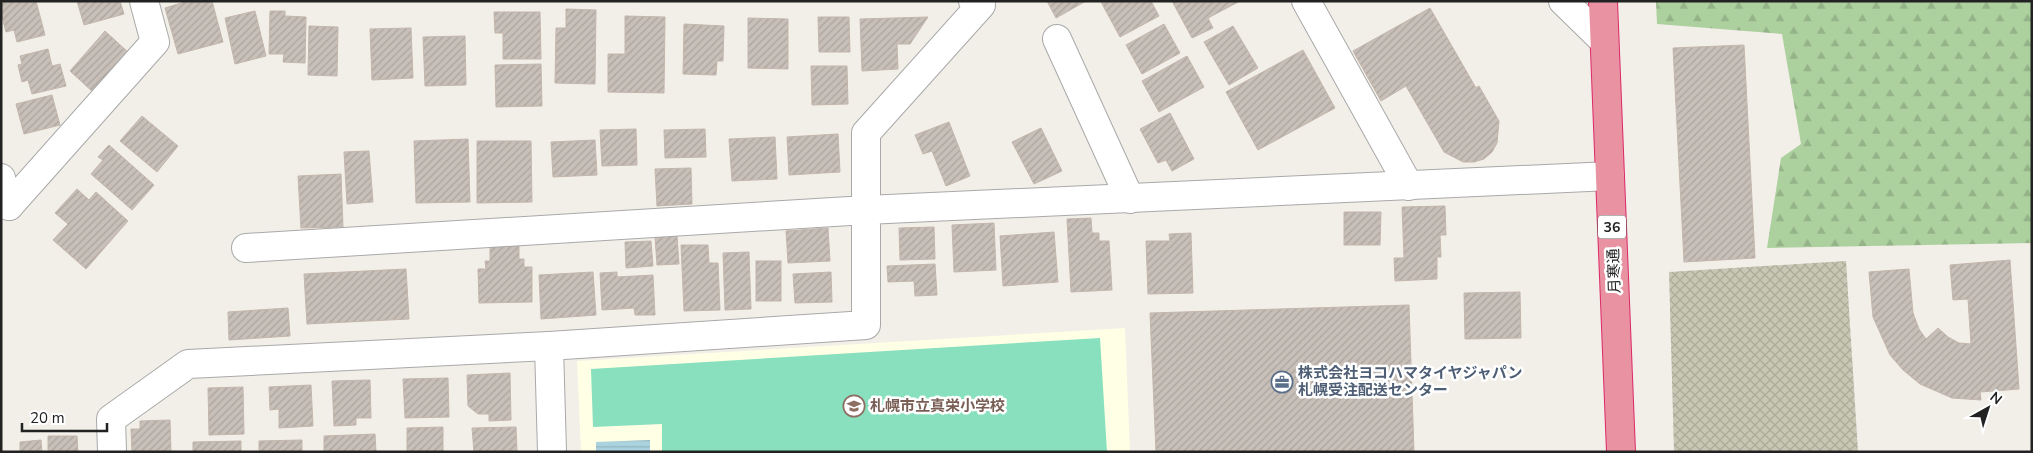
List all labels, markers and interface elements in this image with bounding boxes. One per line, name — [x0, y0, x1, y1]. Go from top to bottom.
road number: 36 — [1598, 216, 1626, 238]
street label: 月寒通 — [1603, 248, 1625, 294]
place label: 株式会社ヨコハマタイヤジャパン 札幌受注配送センター — [1298, 363, 1523, 400]
office icon: 株式会社ヨコハマタイヤジャパン 札幌受注配送センター — [1270, 370, 1294, 394]
north arrow — [1963, 383, 2013, 433]
text: N — [1986, 388, 2006, 409]
school or university icon: 札幌市立真栄小学校 — [842, 394, 866, 418]
place label: 札幌市立真栄小学校 — [870, 396, 1005, 416]
scale bar — [22, 400, 108, 432]
text: 20 m — [30, 408, 65, 428]

